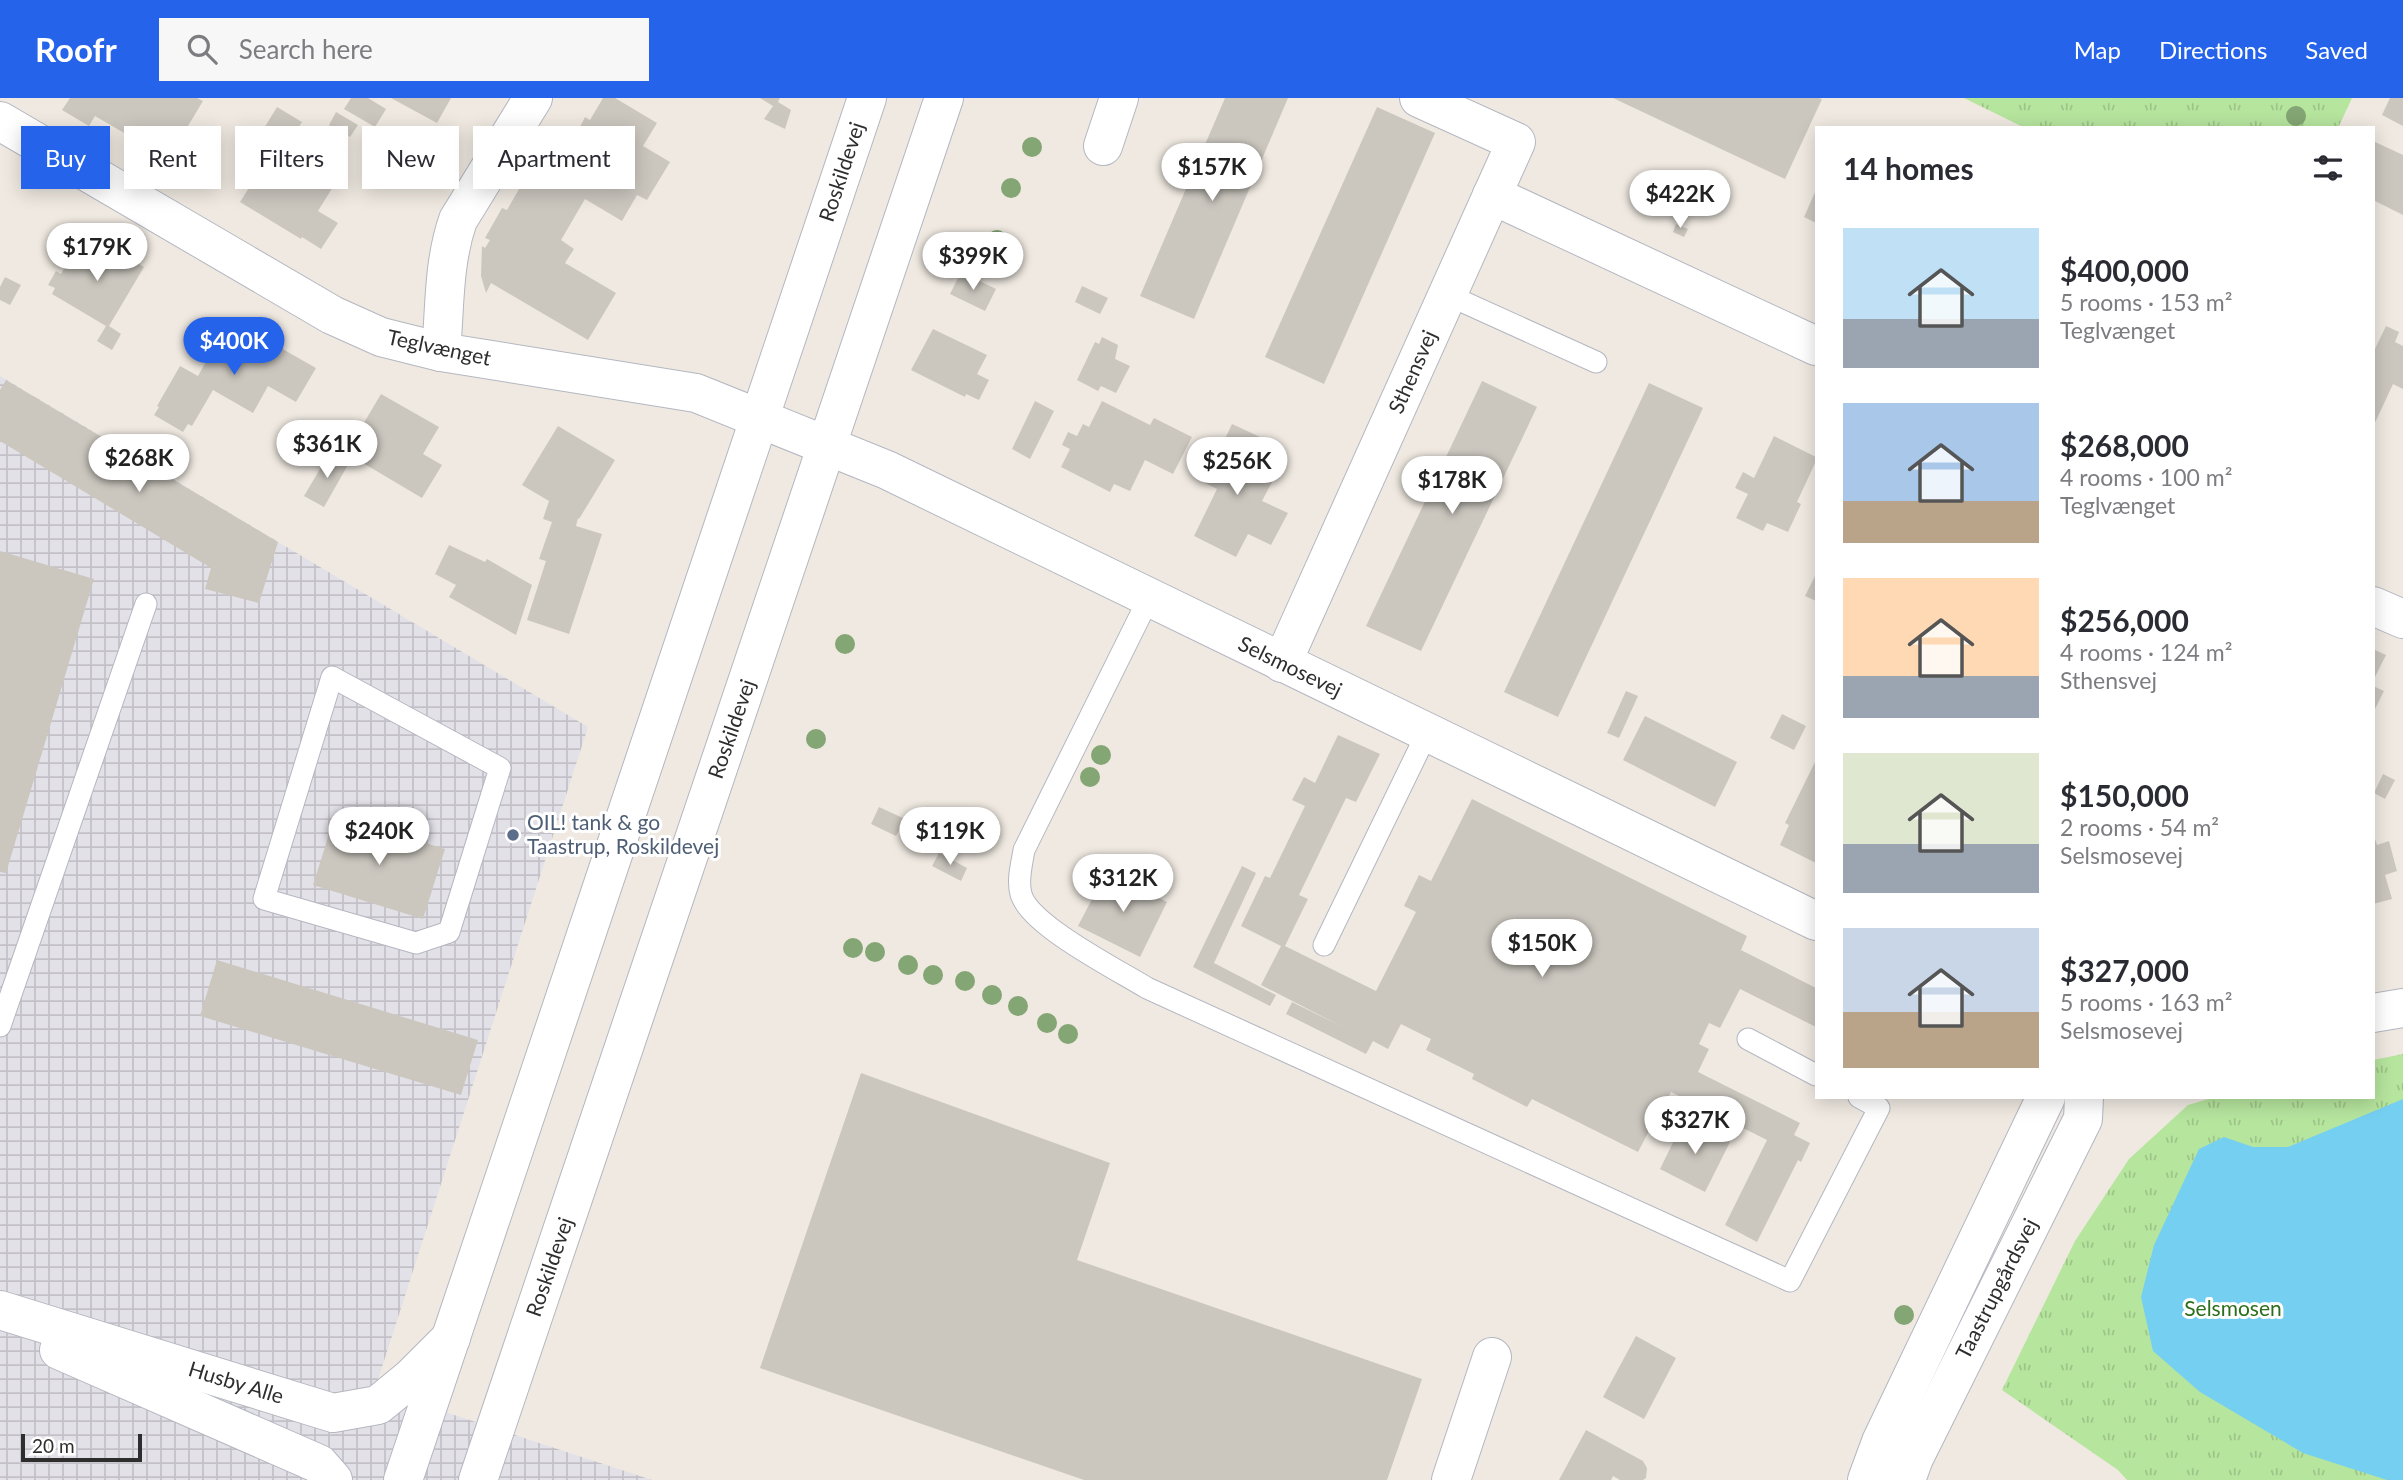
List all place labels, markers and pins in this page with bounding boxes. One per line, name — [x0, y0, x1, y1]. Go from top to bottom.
pin: $157K — [1163, 144, 1261, 203]
pin: $422K — [1631, 170, 1729, 230]
pin: $179K — [48, 223, 146, 283]
pin: $399K — [924, 232, 1022, 292]
pin: $400K — [185, 317, 283, 377]
pin: $361K — [278, 420, 376, 480]
pin: $268K — [90, 434, 188, 494]
pin: $256K — [1188, 438, 1286, 497]
pin: $178K — [1403, 456, 1501, 516]
pin: $240K — [330, 808, 428, 867]
pin: $119K — [901, 808, 999, 867]
place label: OIL! tank & go Taastrup, Roskildevej — [527, 809, 719, 858]
marker: OIL! tank & go Taastrup, Roskildevej — [505, 827, 521, 843]
pin: $312K — [1074, 854, 1172, 914]
pin: $150K — [1493, 920, 1591, 979]
pin: $327K — [1646, 1096, 1744, 1156]

